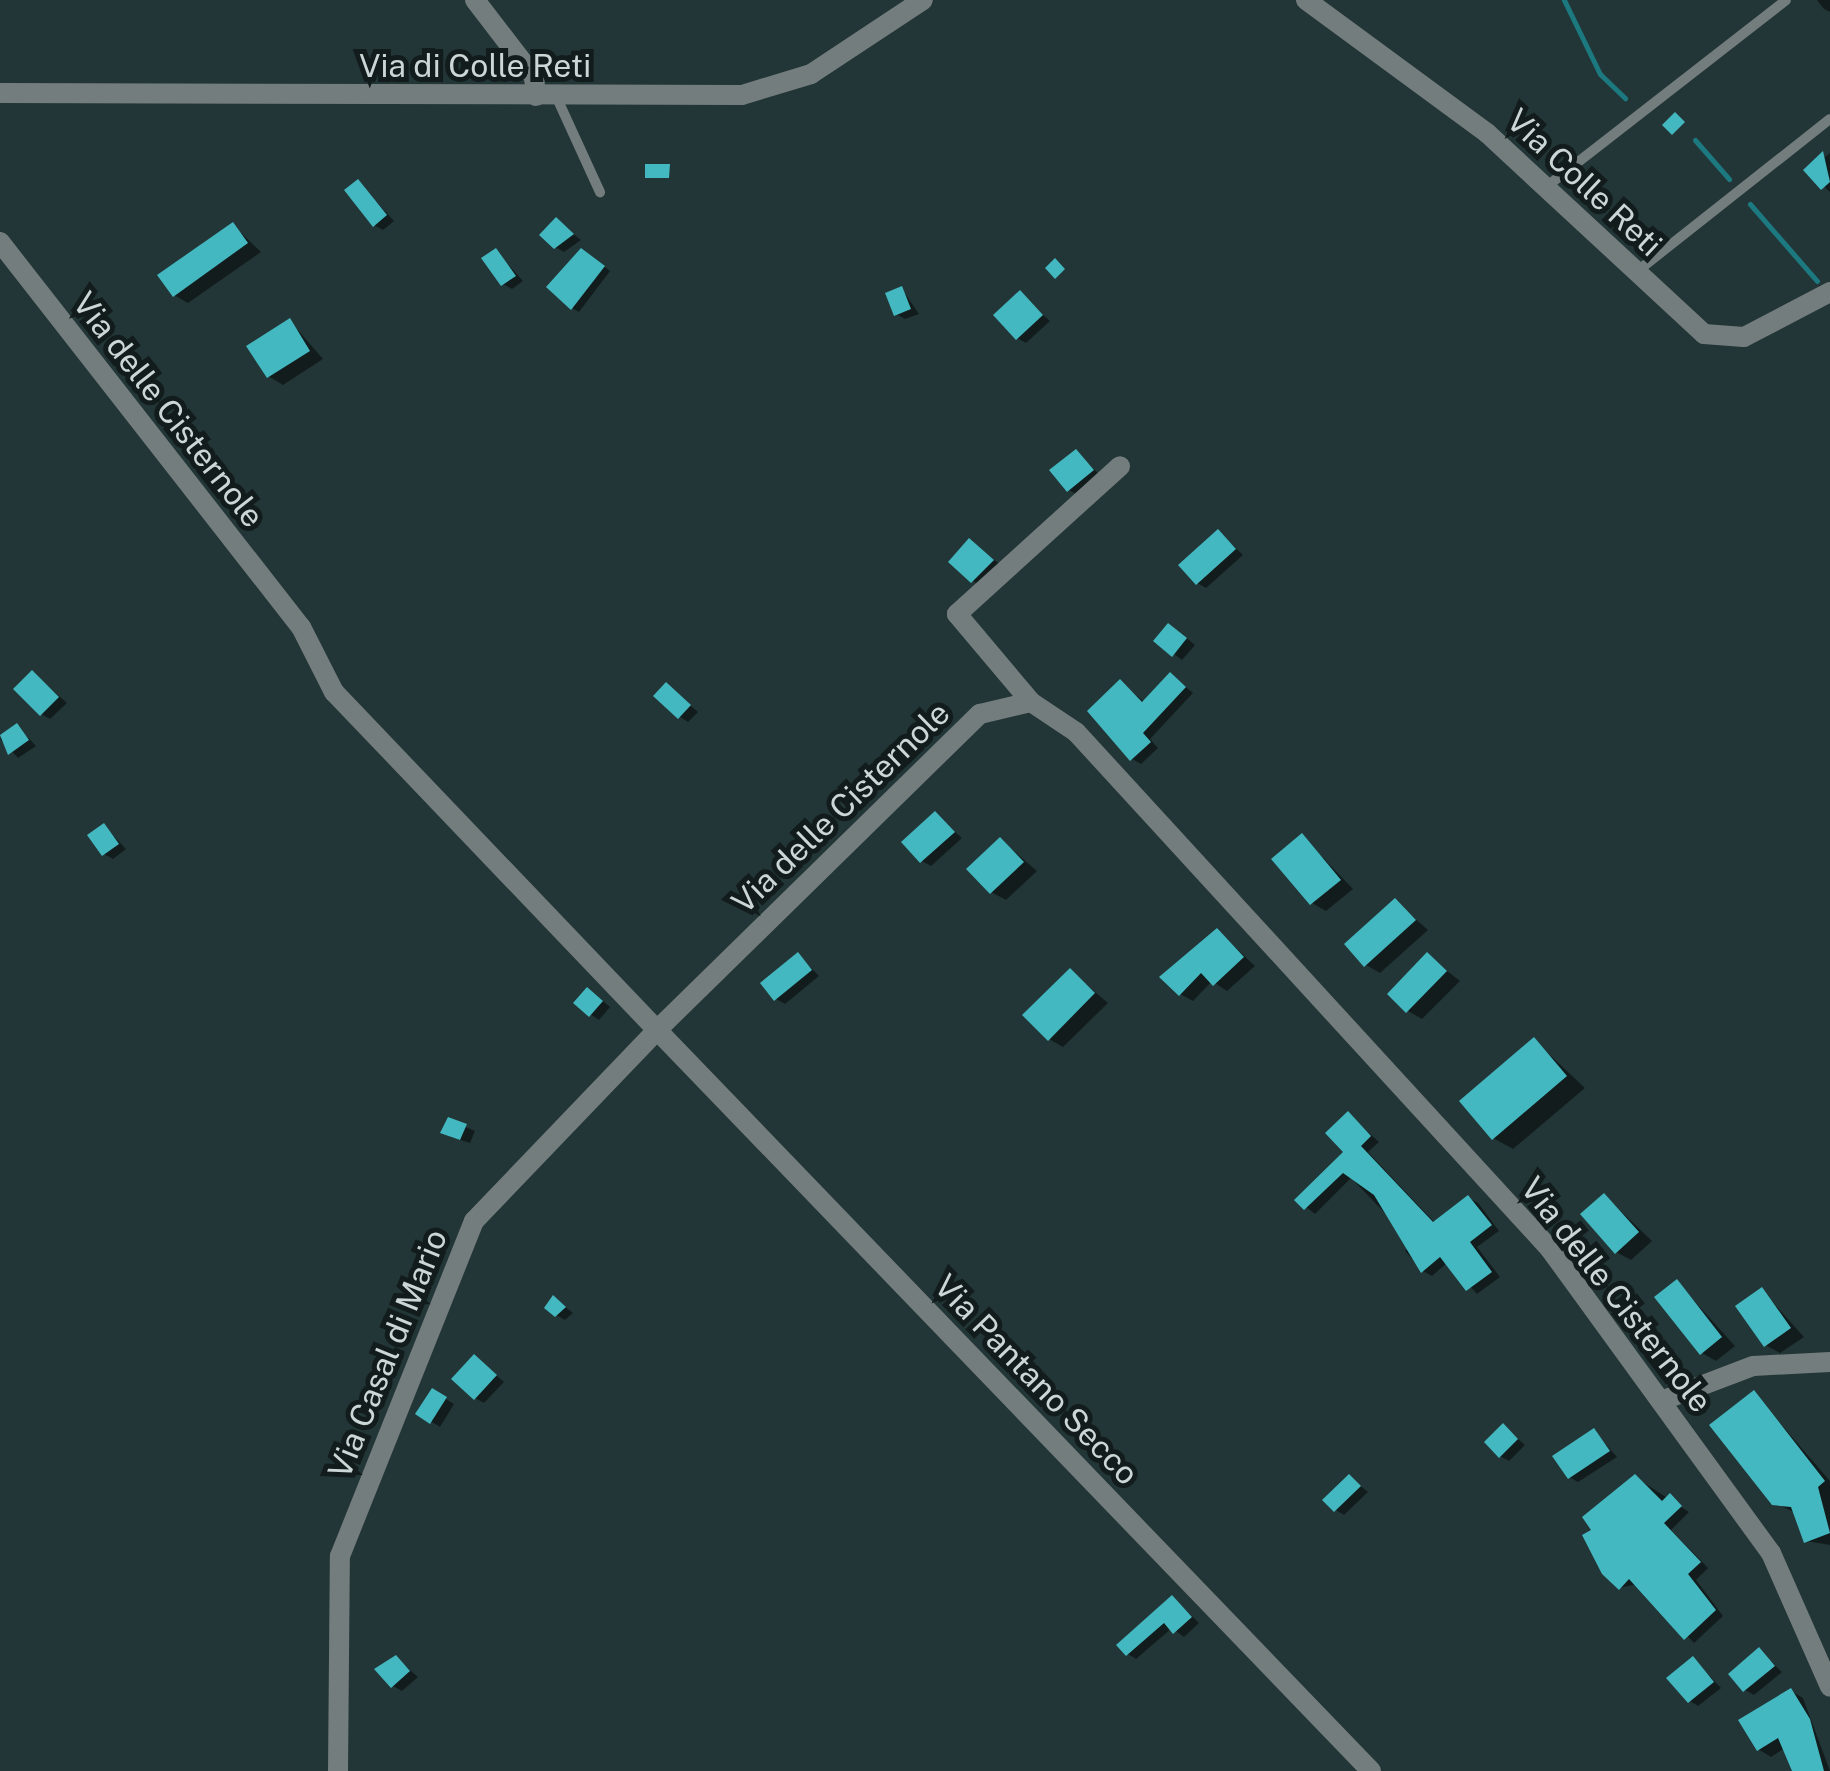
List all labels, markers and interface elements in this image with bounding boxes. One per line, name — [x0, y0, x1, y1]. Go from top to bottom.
street label: Via di Colle Reti — [359, 47, 591, 85]
street label: Via Colle Reti — [1499, 101, 1669, 265]
street label: Via delle Cisternole — [64, 285, 272, 535]
street label: Via delle Cisternole — [724, 694, 958, 922]
street label: Via delle Cisternole — [1512, 1170, 1720, 1420]
street label: Via Casal di Mario — [321, 1224, 455, 1484]
street label: Via Pantano Secco — [926, 1267, 1146, 1493]

